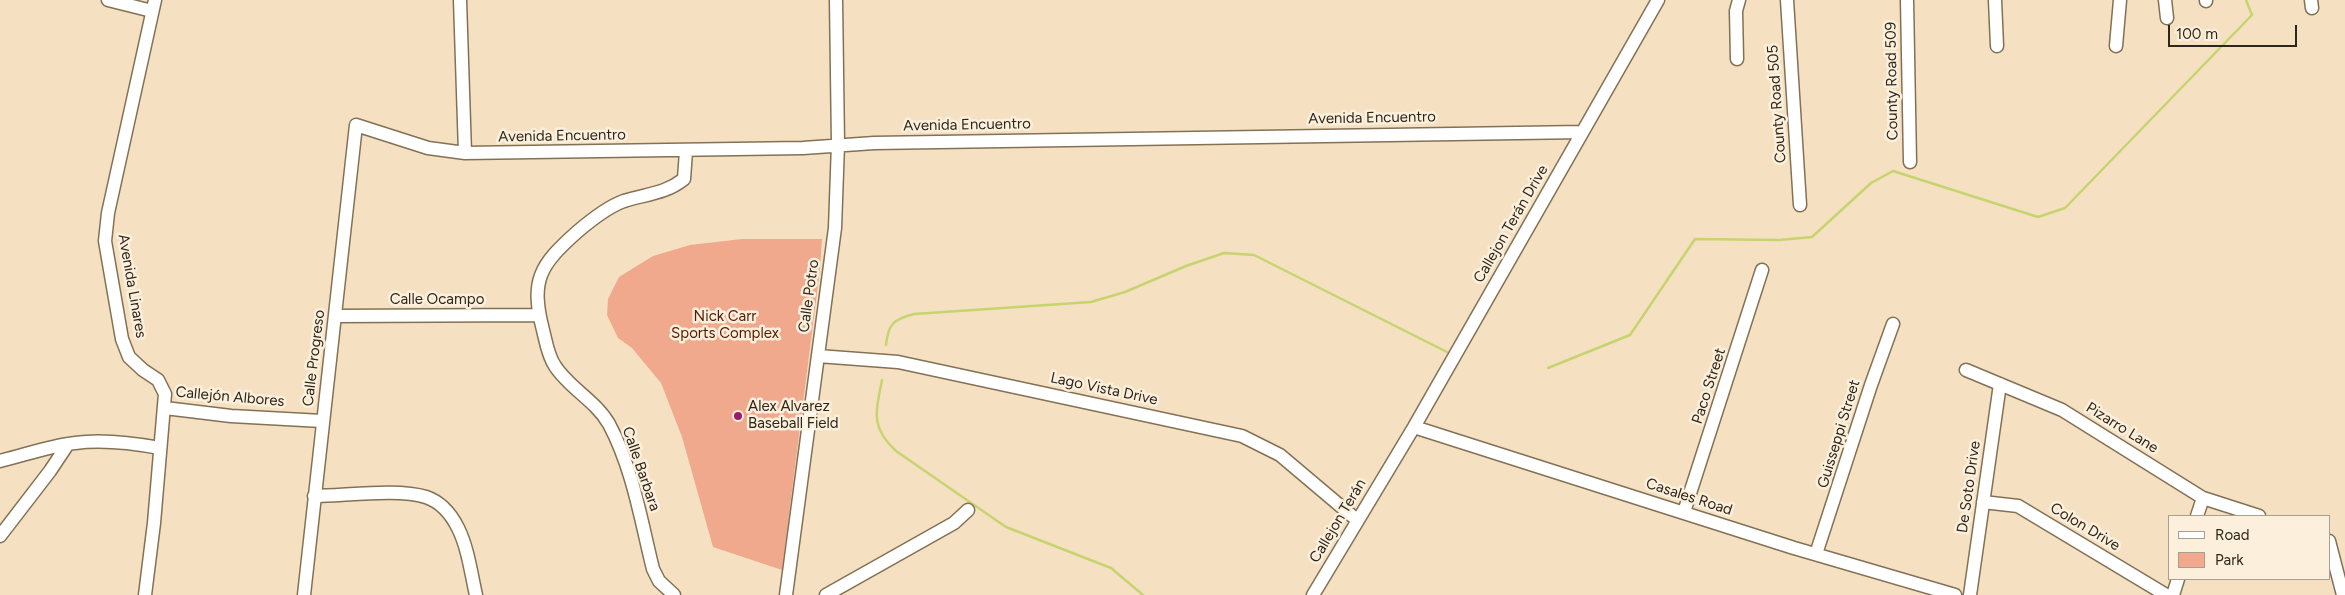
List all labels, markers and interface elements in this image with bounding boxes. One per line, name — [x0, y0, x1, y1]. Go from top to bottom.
scale bar — [2170, 15, 2299, 47]
street label: County Road 509 — [1882, 22, 1902, 140]
text: 100 m — [2176, 25, 2218, 43]
street label: County Road 505 — [1764, 44, 1790, 164]
street label: Avenida Encuentro — [1308, 108, 1436, 128]
street label: Avenida Encuentro — [903, 115, 1031, 135]
street label: Avenida Encuentro — [498, 126, 626, 146]
street label: Callejon Terán Drive — [1470, 162, 1552, 286]
street label: Avenida Linares — [114, 233, 150, 339]
street label: Calle Potro — [795, 258, 823, 334]
street label: Calle Ocampo — [390, 291, 484, 309]
park label: Nick Carr Sports Complex — [671, 308, 779, 343]
street label: Calle Progreso — [299, 309, 329, 407]
street label: Paco Street — [1688, 346, 1730, 426]
street label: Lago Vista Drive — [1049, 369, 1159, 409]
street label: Guisseppi Street — [1814, 378, 1864, 490]
street label: Callejón Albores — [175, 383, 285, 411]
place label: Alex Alvarez Baseball Field — [748, 398, 839, 433]
street label: Pizarro Lane — [2083, 399, 2161, 457]
marker: Alex Alvarez Baseball Field — [732, 410, 744, 422]
street label: Calle Barbara — [618, 424, 664, 514]
street label: De Soto Drive — [1954, 440, 1984, 534]
street label: Casales Road — [1644, 475, 1734, 519]
street label: Callejon Terán — [1306, 476, 1370, 566]
street label: Colon Drive — [2047, 499, 2123, 555]
legend — [2168, 515, 2330, 580]
text: Road — [2215, 526, 2250, 544]
text: Park — [2215, 551, 2244, 569]

